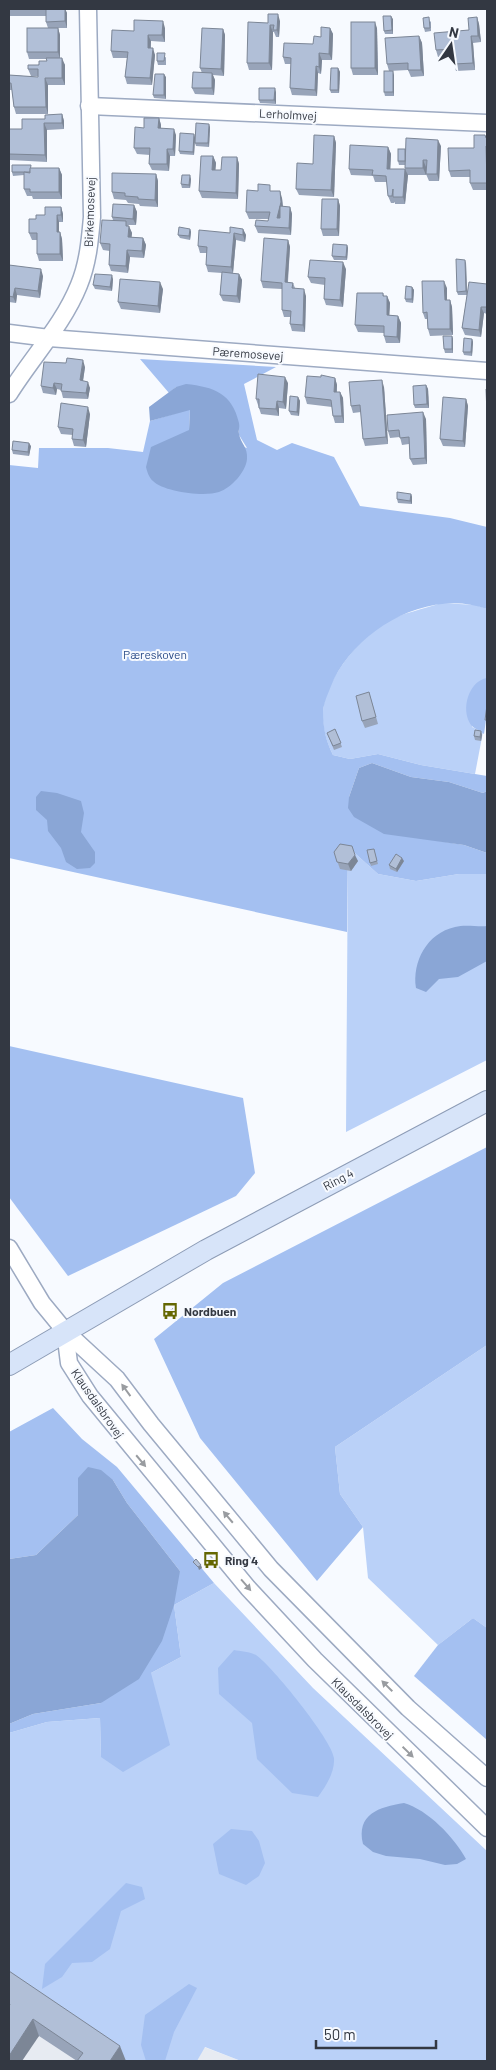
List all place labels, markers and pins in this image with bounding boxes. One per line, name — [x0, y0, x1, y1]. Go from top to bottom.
bus stop icon: Nordbuen — [160, 1301, 180, 1321]
place label: Nordbuen — [184, 1304, 236, 1318]
bus stop icon: Ring 4 — [201, 1550, 221, 1570]
place label: Ring 4 — [225, 1553, 258, 1567]

